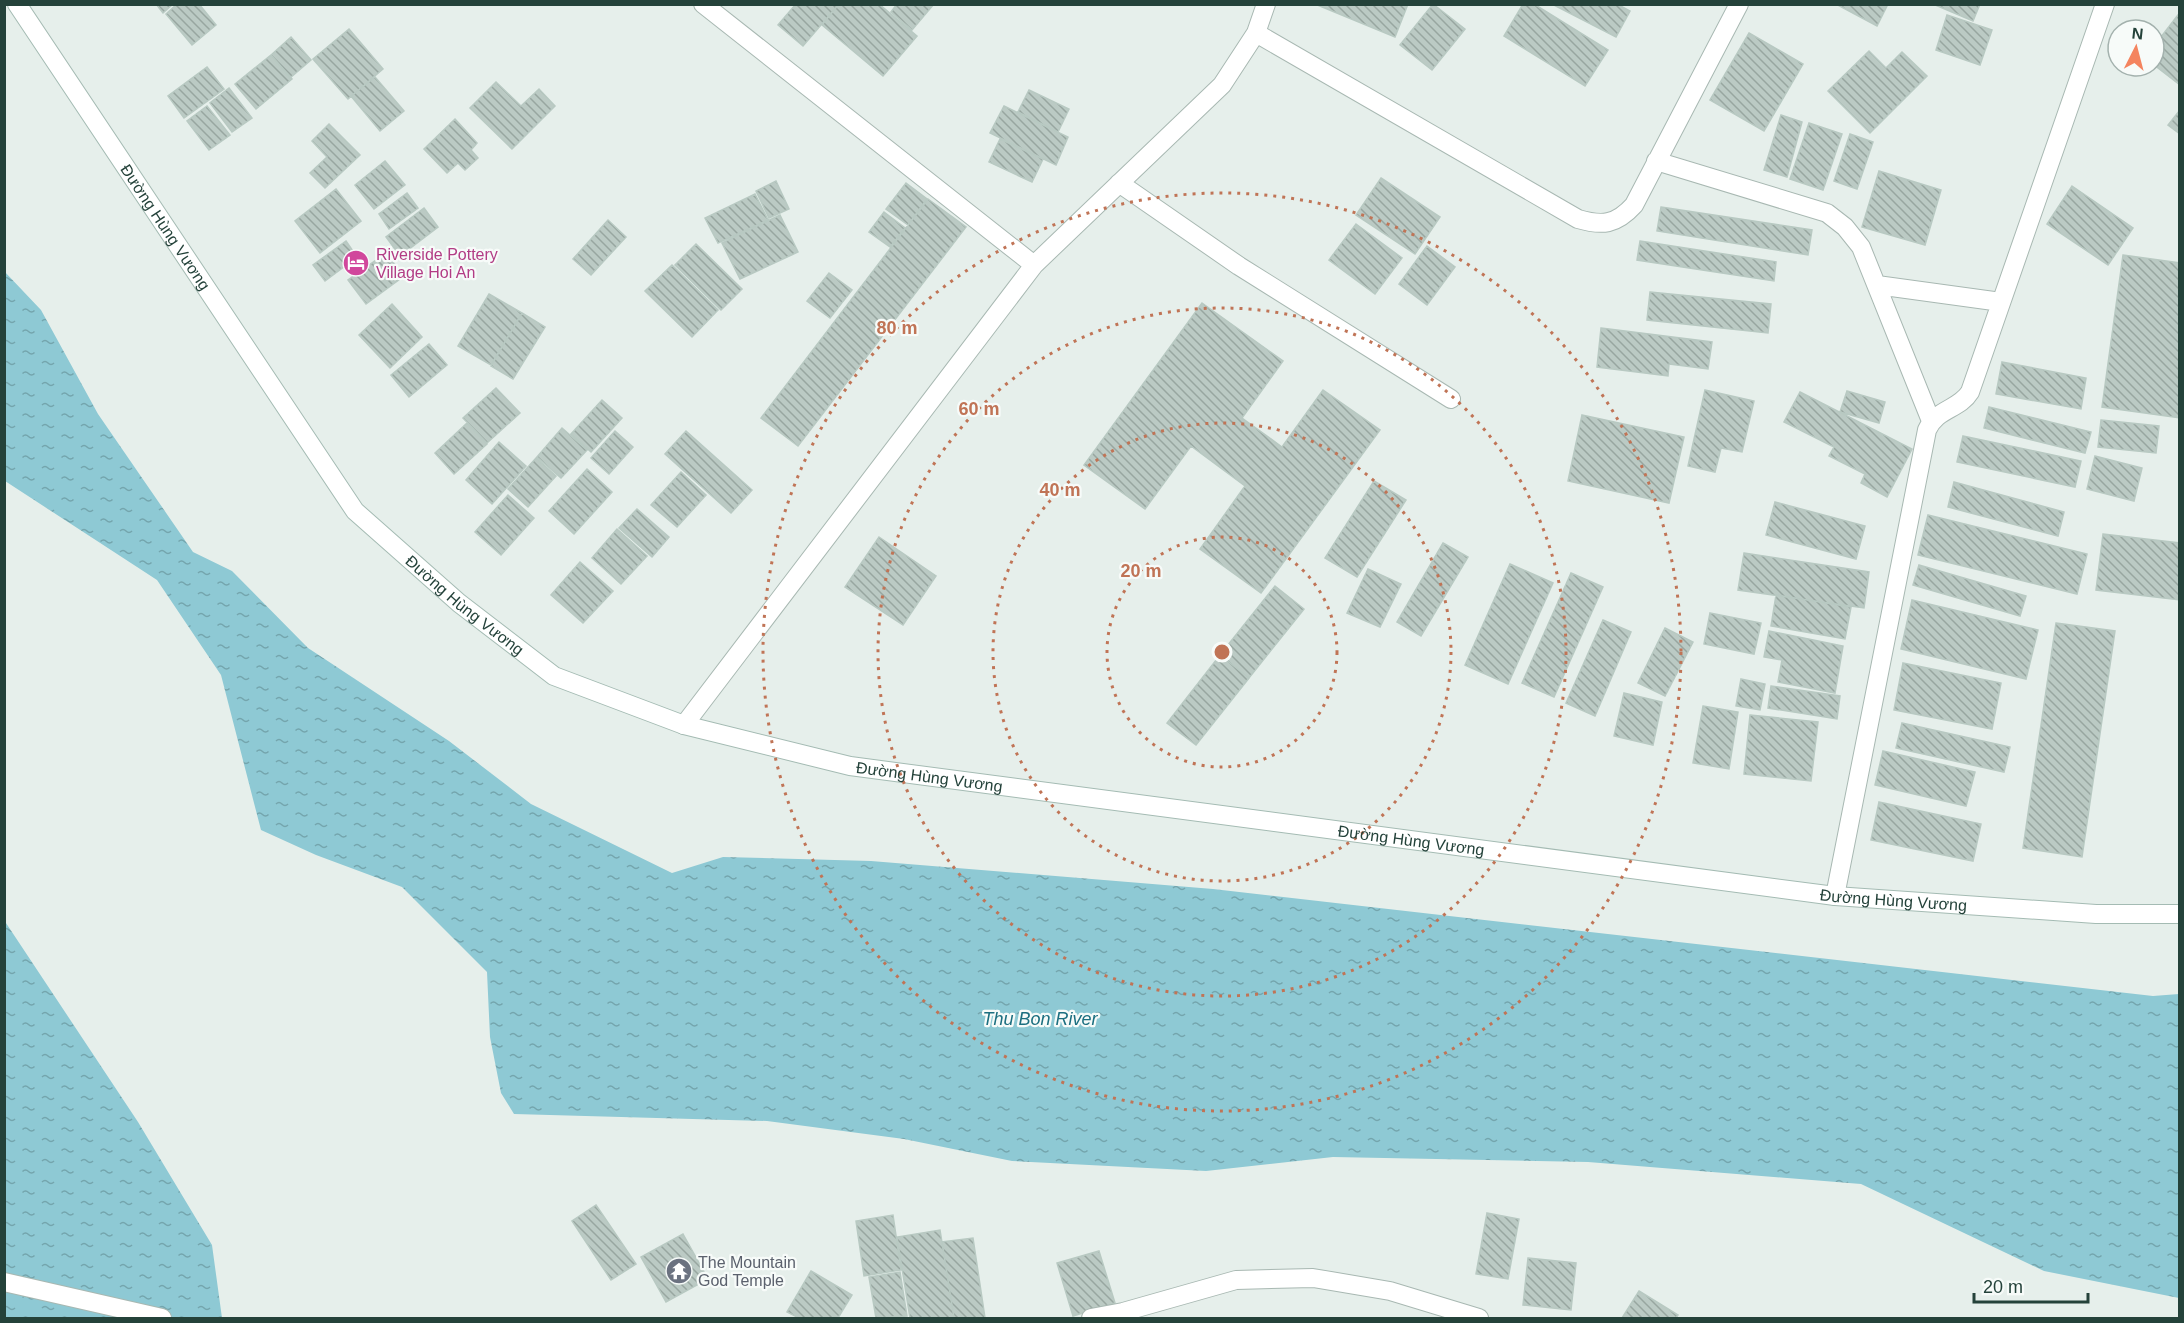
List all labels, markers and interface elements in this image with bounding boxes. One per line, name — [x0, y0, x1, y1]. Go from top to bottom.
north arrow — [2106, 18, 2166, 78]
text: N — [2131, 25, 2144, 43]
street label: Đường Hùng Vương — [117, 161, 213, 293]
place label: Riverside Pottery Village Hoi An — [376, 246, 498, 281]
hotel icon: Riverside Pottery Village Hoi An — [341, 248, 371, 278]
text: 80 m — [876, 318, 918, 338]
text: 60 m — [958, 399, 1000, 419]
text: 40 m — [1039, 480, 1081, 500]
street label: Đường Hùng Vương — [402, 552, 527, 659]
text: 20 m — [1120, 561, 1162, 581]
centre of rings — [1212, 642, 1232, 662]
street label: Đường Hùng Vương — [855, 759, 1004, 795]
street label: Đường Hùng Vương — [1337, 822, 1485, 859]
street label: Đường Hùng Vương — [1819, 886, 1968, 914]
water label: Thu Bon River — [982, 1009, 1099, 1029]
place label: The Mountain God Temple — [698, 1254, 796, 1289]
temple icon: The Mountain God Temple — [664, 1256, 694, 1286]
scale bar — [1974, 1266, 2088, 1304]
text: 20 m — [1983, 1277, 2023, 1297]

